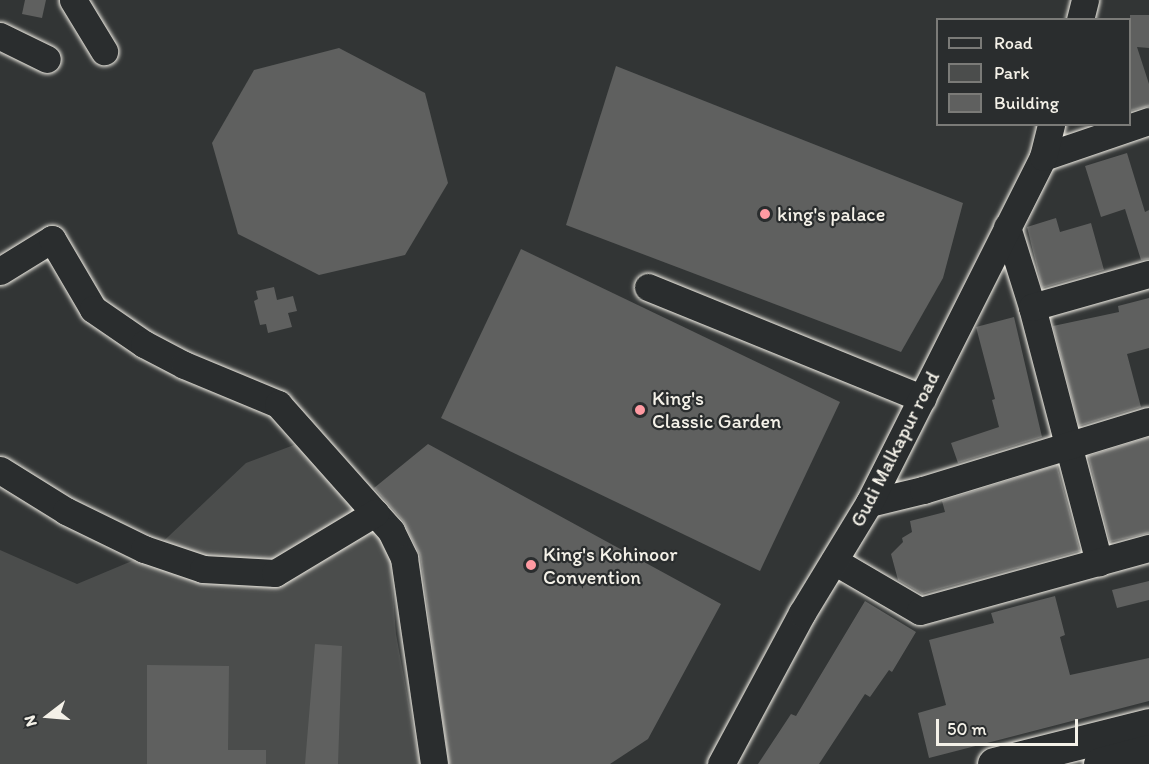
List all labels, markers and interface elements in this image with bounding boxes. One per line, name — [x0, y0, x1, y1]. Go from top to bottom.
legend — [936, 18, 1131, 126]
text: Road — [994, 32, 1033, 54]
text: Park — [994, 62, 1029, 84]
text: Building — [994, 92, 1059, 114]
place label: king's palace — [777, 202, 886, 226]
marker: king's palace — [758, 207, 772, 221]
street label: Gudi Malkapur road — [846, 368, 944, 530]
place label: King's Classic Garden — [652, 386, 782, 433]
marker: King's Classic Garden — [633, 403, 647, 417]
place label: King's Kohinoor Convention — [543, 542, 677, 589]
marker: King's Kohinoor Convention — [524, 558, 538, 572]
north arrow — [18, 686, 78, 746]
scale bar — [939, 707, 1082, 745]
text: N — [20, 713, 41, 729]
text: 50 m — [947, 718, 987, 740]

